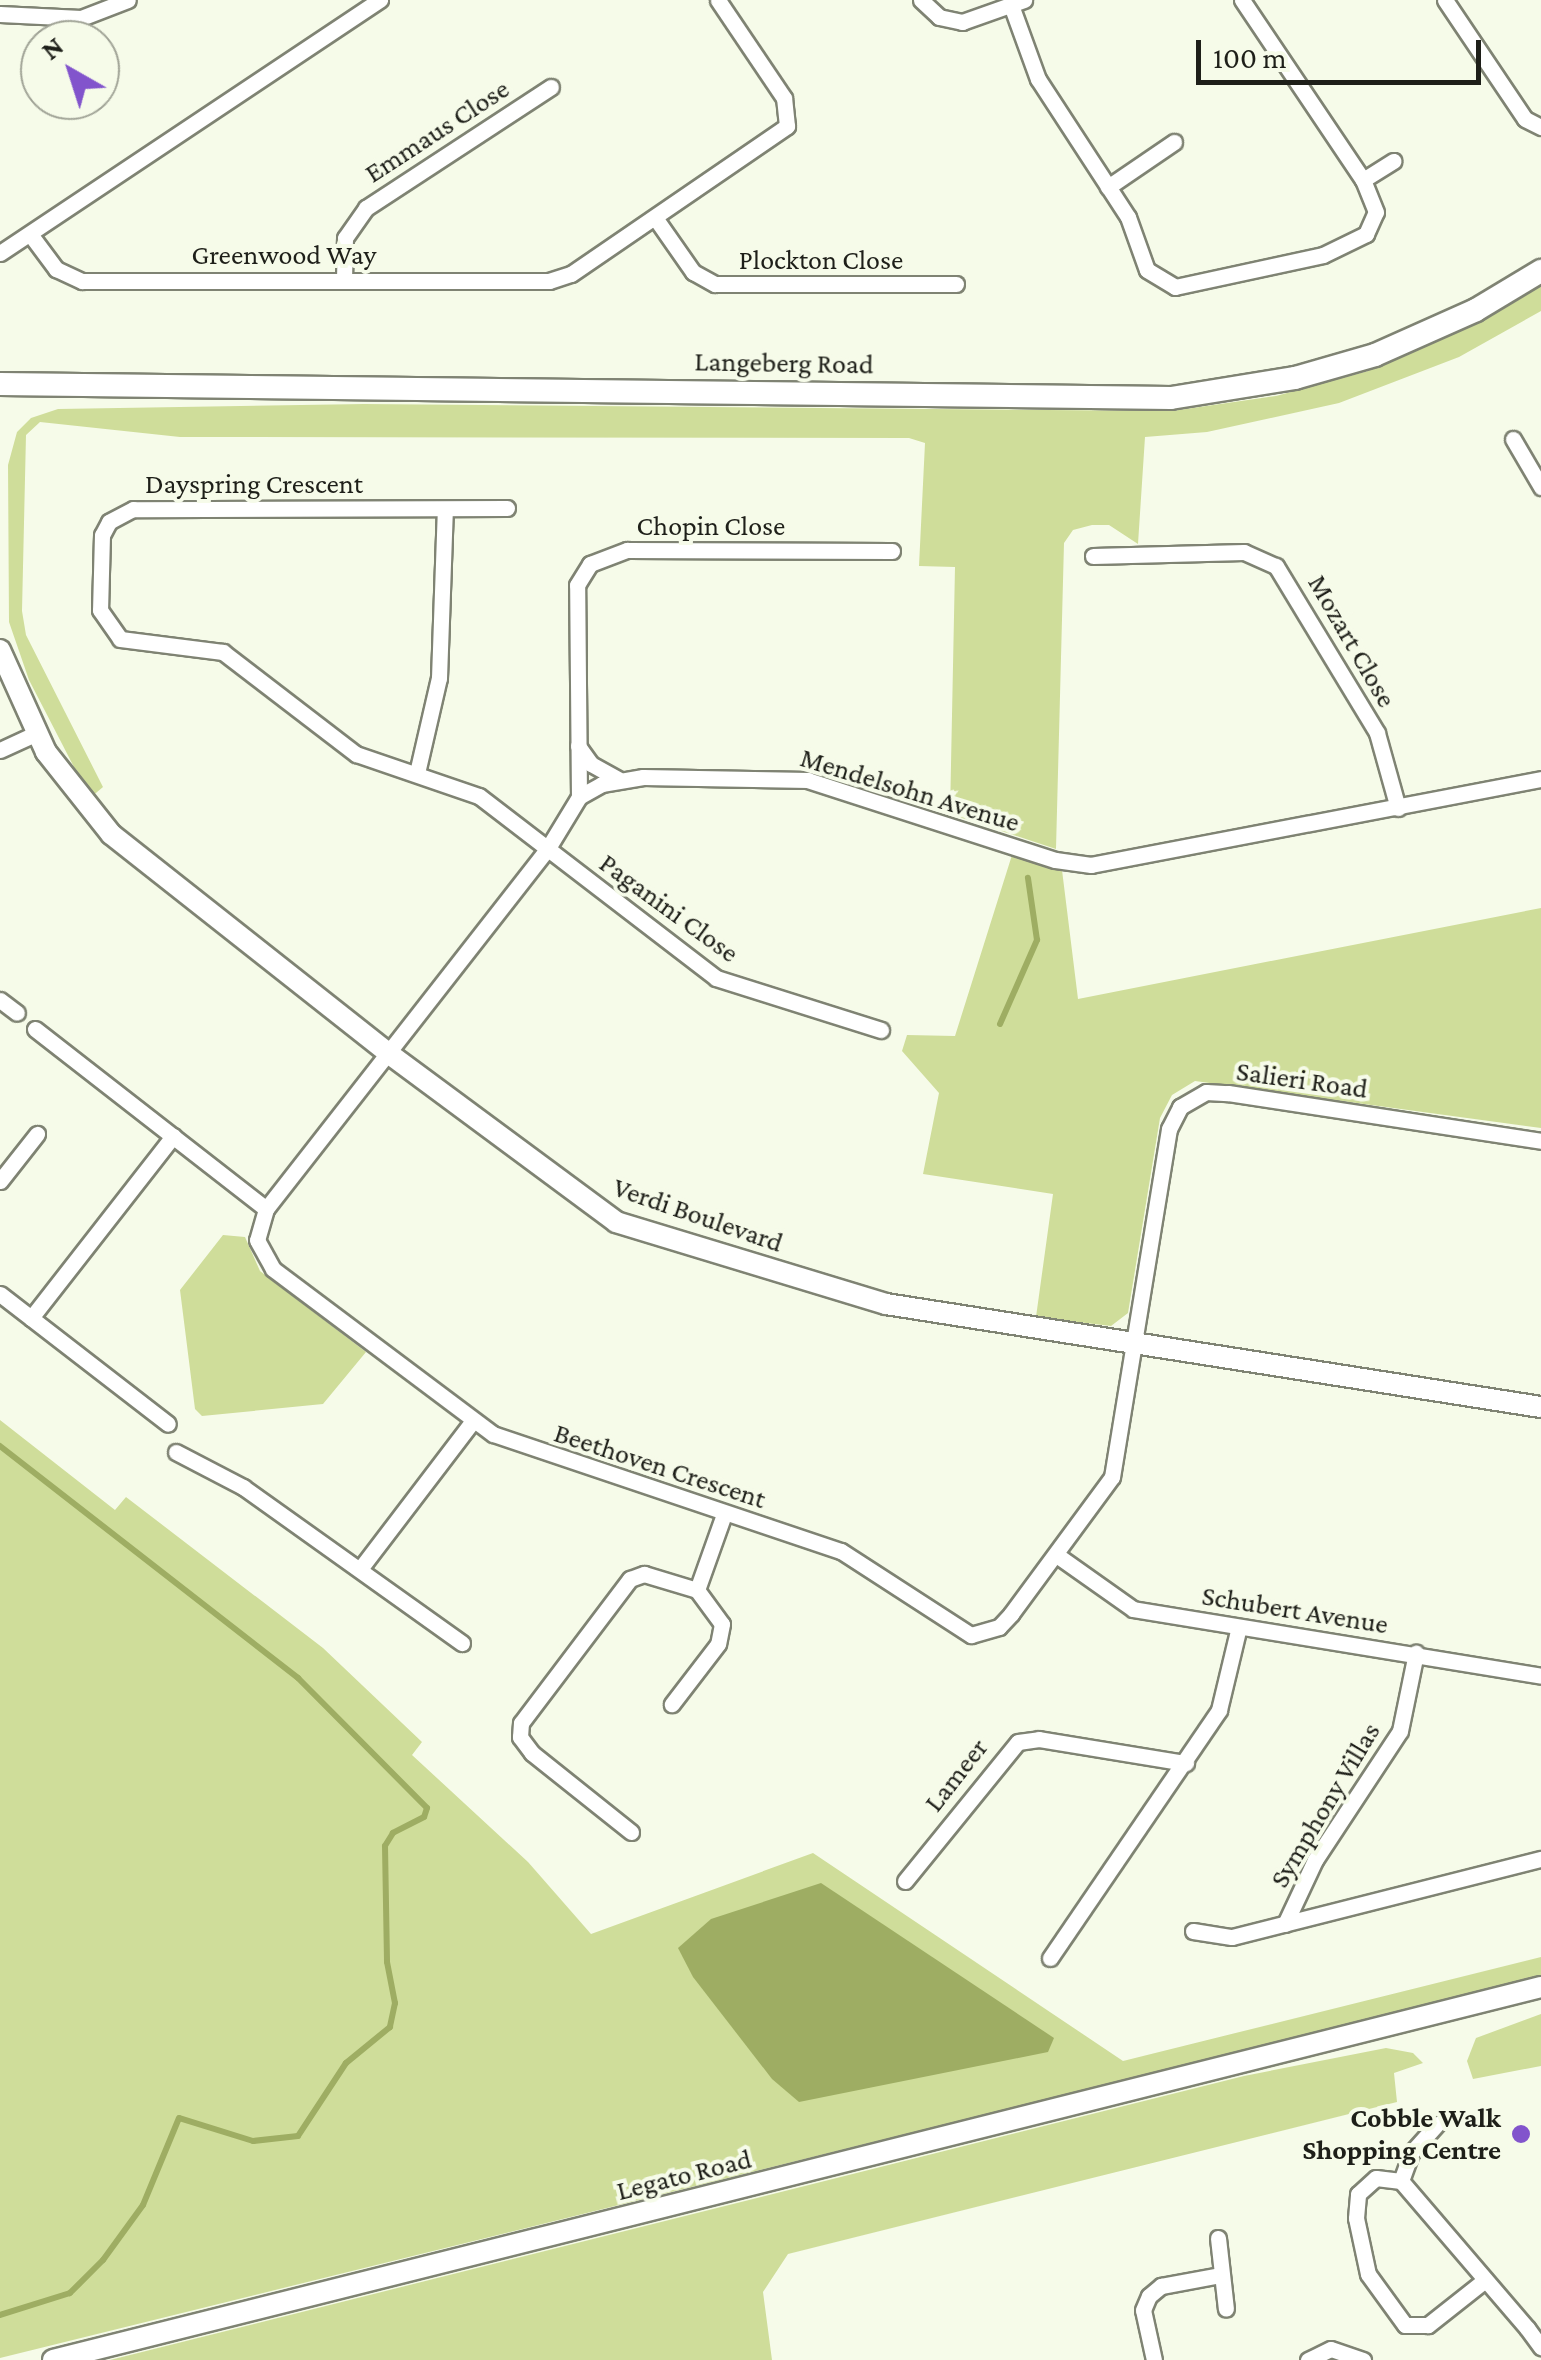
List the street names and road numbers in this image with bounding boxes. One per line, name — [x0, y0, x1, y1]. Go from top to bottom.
street label: Emmaus Close — [359, 72, 515, 190]
street label: Greenwood Way — [192, 238, 376, 272]
street label: Plockton Close — [739, 243, 903, 277]
street label: Langeberg Road — [694, 345, 874, 381]
street label: Dayspring Crescent — [145, 467, 363, 501]
street label: Chopin Close — [637, 509, 785, 543]
street label: Mozart Close — [1301, 569, 1403, 713]
street label: Mendelsohn Avenue — [796, 741, 1024, 839]
street label: Paganini Close — [593, 846, 745, 970]
street label: Salieri Road — [1234, 1054, 1370, 1106]
street label: Verdi Boulevard — [609, 1170, 787, 1260]
street label: Beethoven Crescent — [550, 1416, 770, 1516]
street label: Schubert Avenue — [1199, 1579, 1391, 1641]
street label: Symphony Villas — [1263, 1716, 1387, 1894]
street label: Lameer — [917, 1732, 995, 1818]
street label: Legato Road — [613, 2142, 755, 2208]

